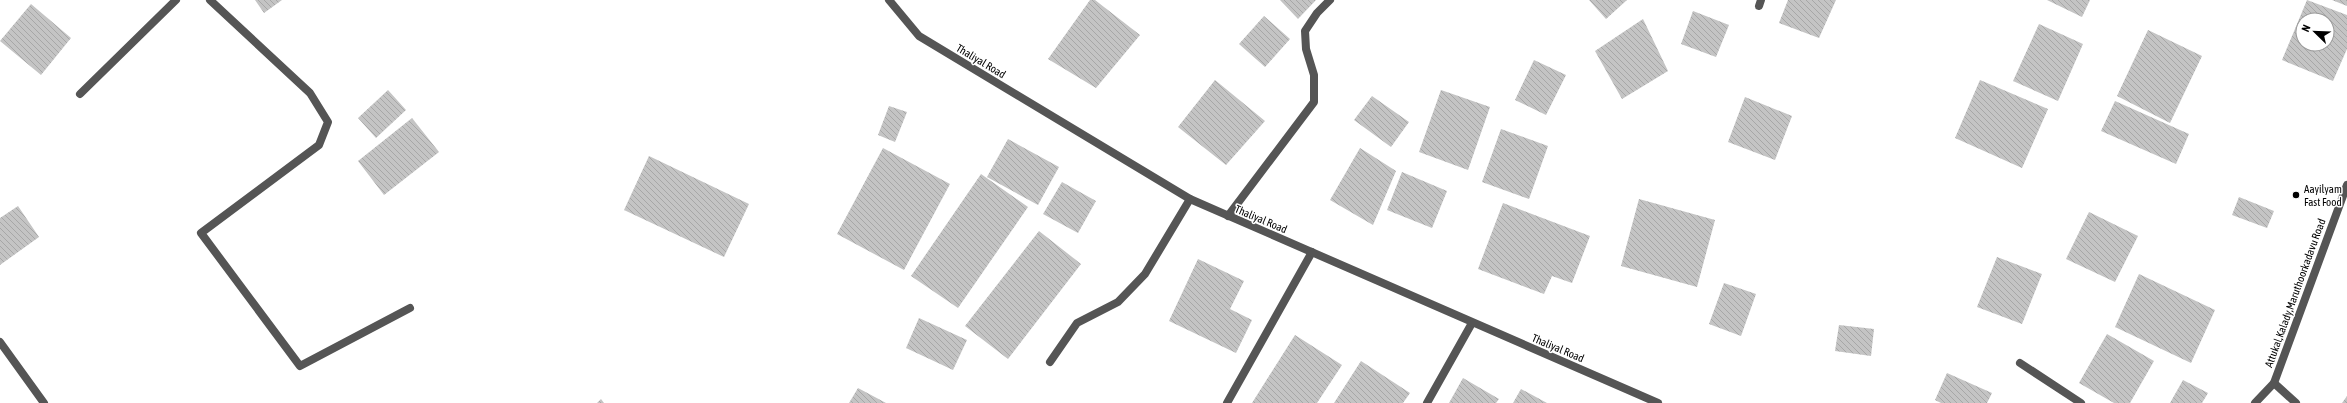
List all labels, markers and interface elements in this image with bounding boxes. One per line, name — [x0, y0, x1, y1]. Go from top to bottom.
north arrow — [2295, 12, 2335, 52]
text: N — [2299, 23, 2313, 33]
street label: Thaliyal Road — [954, 42, 1008, 80]
place label: Aayilyam Fast Food — [2304, 183, 2342, 208]
marker: Aayilyam Fast Food — [2291, 190, 2301, 200]
street label: Thaliyal Road — [1233, 203, 1289, 235]
street label: Attukal,Kalady,Maruthoorkadavu Road — [2262, 217, 2328, 369]
street label: Thaliyal Road — [1530, 332, 1586, 364]

